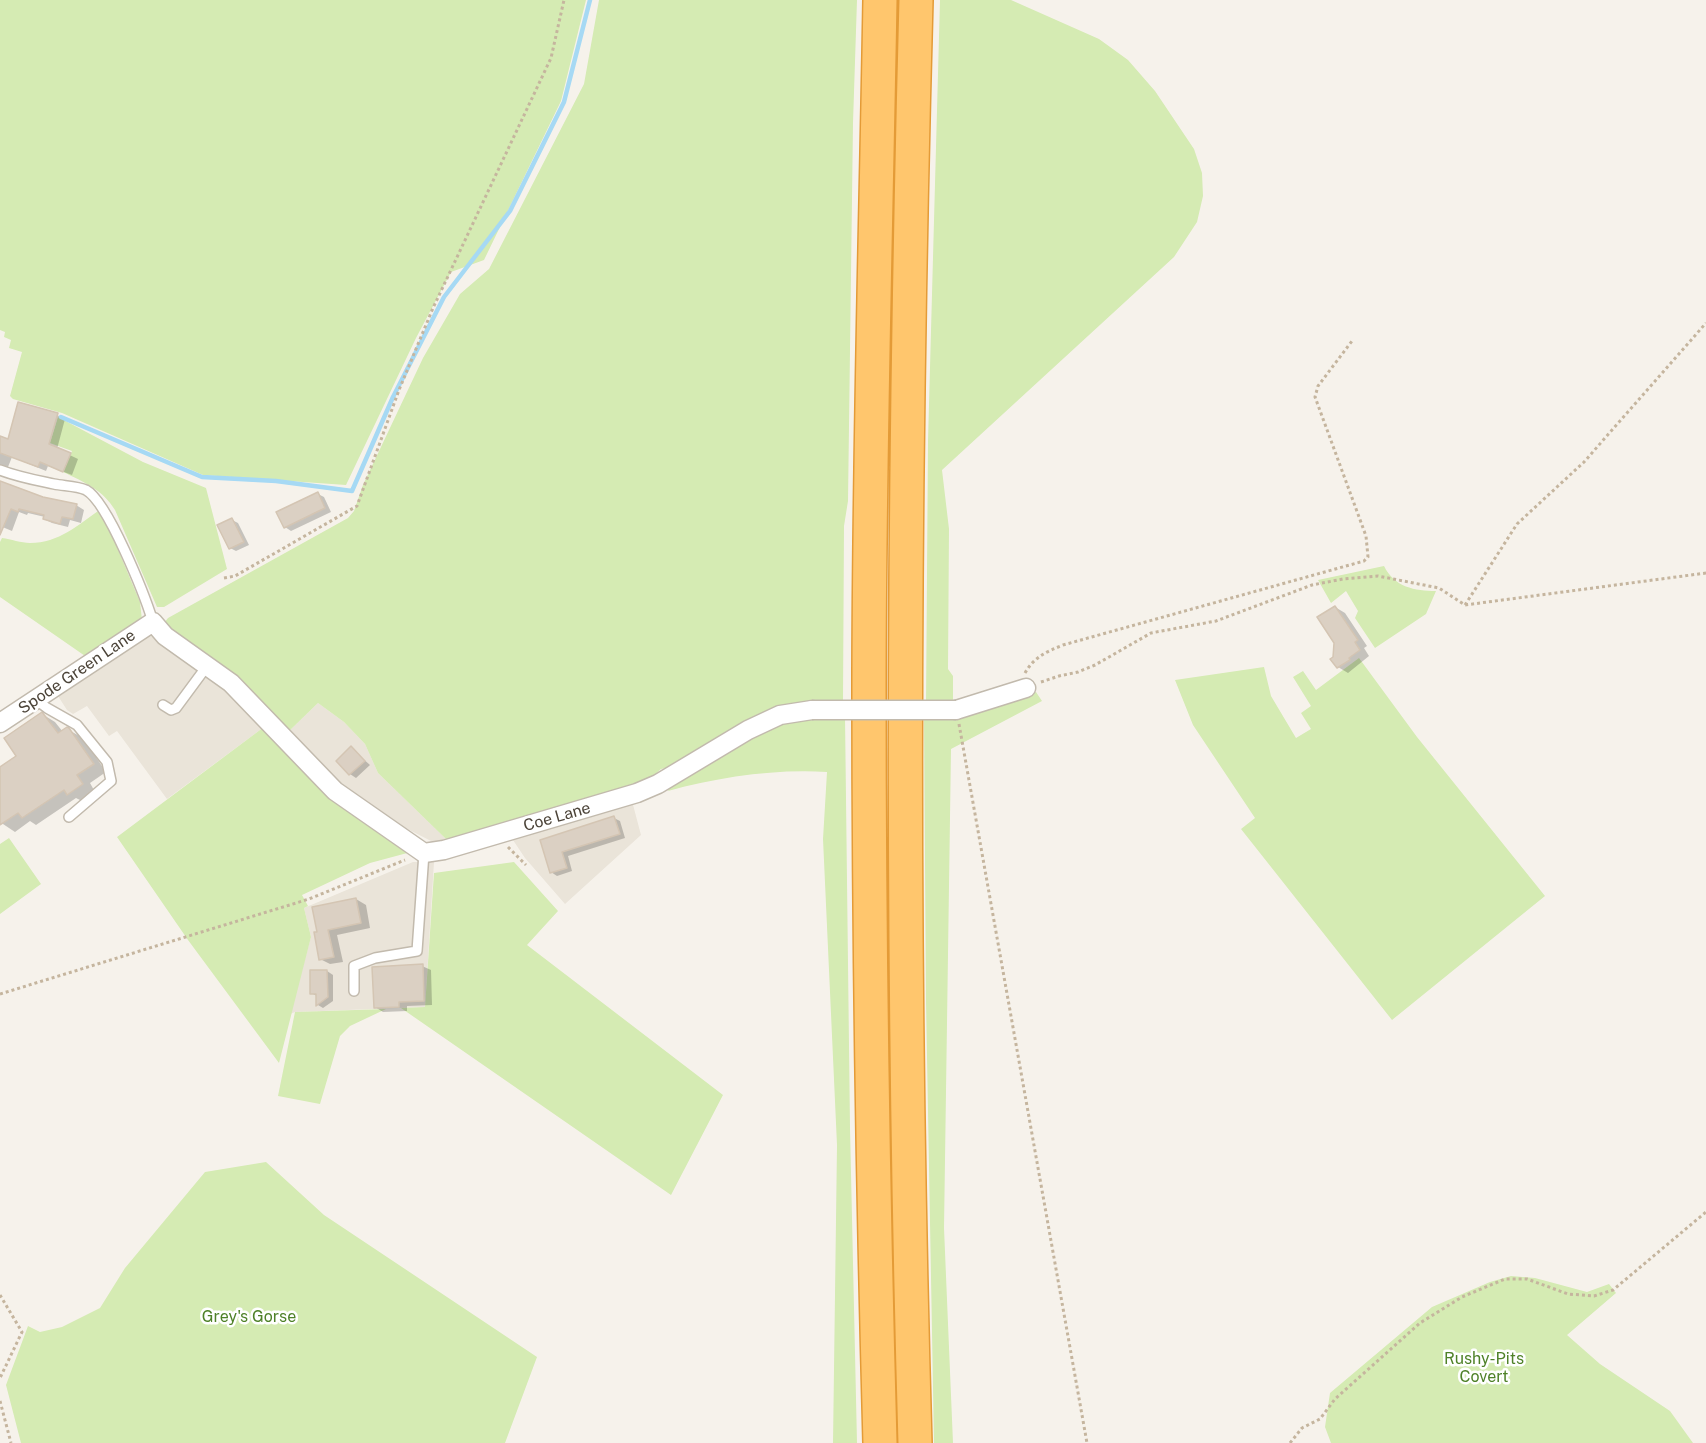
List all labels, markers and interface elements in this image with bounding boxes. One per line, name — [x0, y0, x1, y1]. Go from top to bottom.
street label: Spode Green Lane — [15, 626, 139, 718]
street label: Coe Lane — [521, 798, 593, 836]
park label: Grey's Gorse — [202, 1307, 296, 1327]
park label: Rushy-Pits Covert — [1444, 1349, 1524, 1387]

